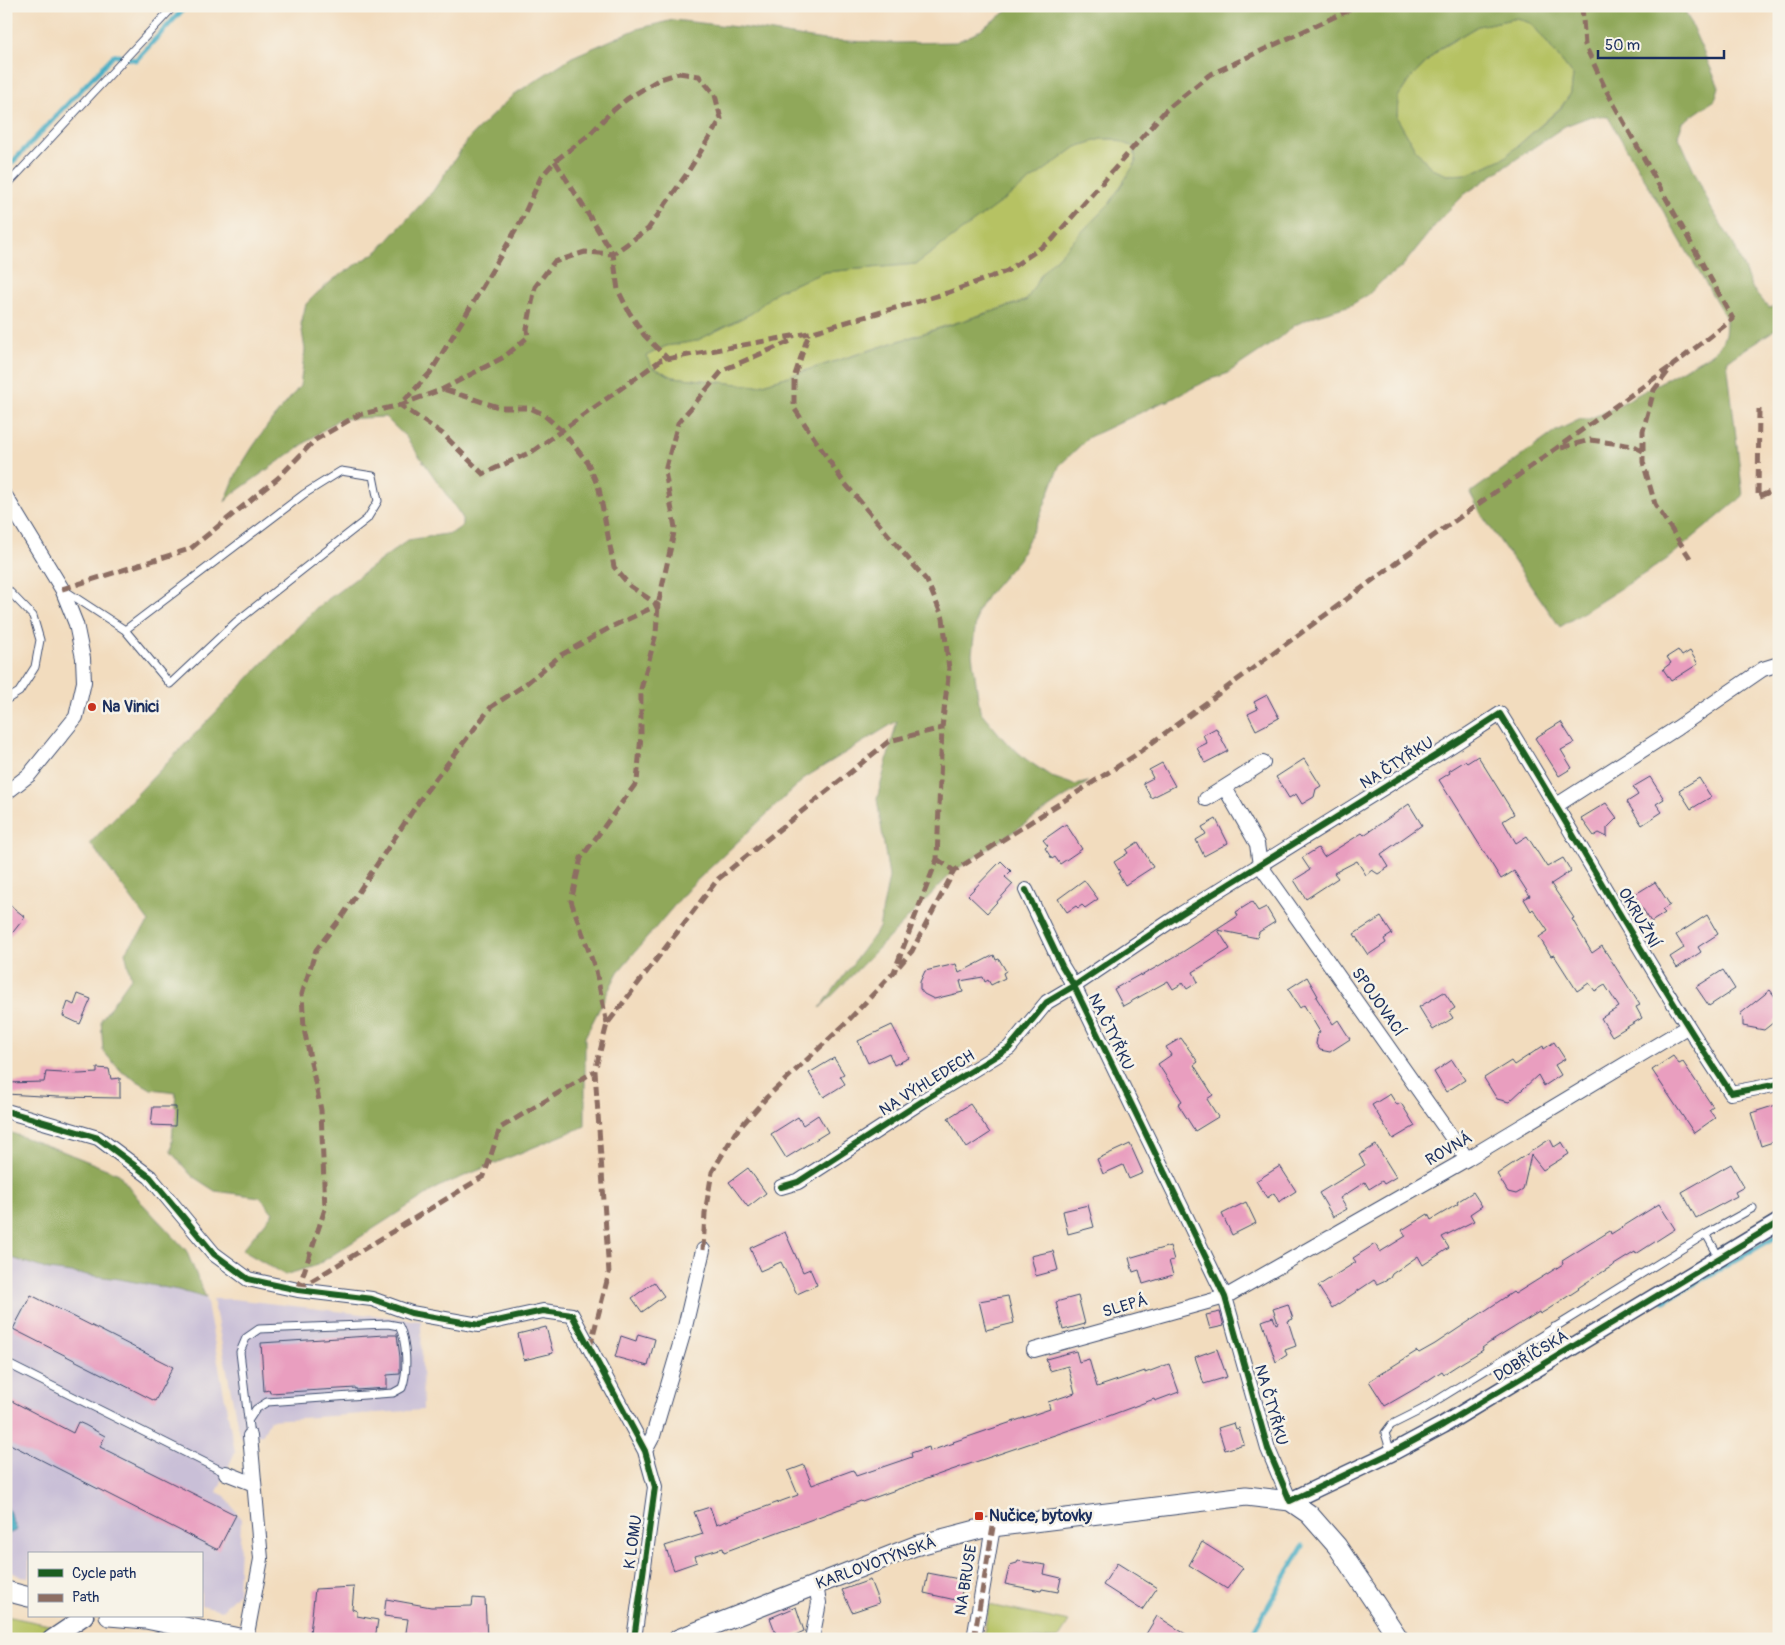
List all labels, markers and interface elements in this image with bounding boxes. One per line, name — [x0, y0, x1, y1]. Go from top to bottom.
scale bar — [1598, 28, 1724, 60]
text: 50 m — [1605, 36, 1640, 55]
place label: Na Vinici — [102, 697, 159, 717]
marker: Na Vinici — [86, 701, 98, 713]
street label: NA ČTYŘKU — [1356, 732, 1438, 794]
street label: OKRUŽNÍ — [1614, 884, 1664, 952]
street label: SPOJOVACÍ — [1347, 964, 1409, 1041]
street label: NA ČTYŘKU — [1084, 990, 1138, 1074]
street label: NA VÝHLEDECH — [875, 1046, 979, 1120]
street label: ROVNÁ — [1422, 1128, 1476, 1170]
street label: SLEPÁ — [1100, 1290, 1150, 1322]
street label: DOBŘÍČSKÁ — [1490, 1326, 1572, 1386]
street label: NA ČTYŘKU — [1250, 1362, 1292, 1448]
place label: Nučice, bytovky — [989, 1506, 1092, 1526]
marker: Nučice, bytovky — [973, 1510, 985, 1522]
street label: K LOMU — [619, 1514, 647, 1570]
street label: KARLOVOTÝNSKÁ — [813, 1532, 939, 1594]
street label: NA BRUSE — [951, 1543, 981, 1617]
legend — [28, 1552, 202, 1618]
text: Cycle path — [72, 1564, 136, 1583]
text: Path — [72, 1588, 99, 1607]

